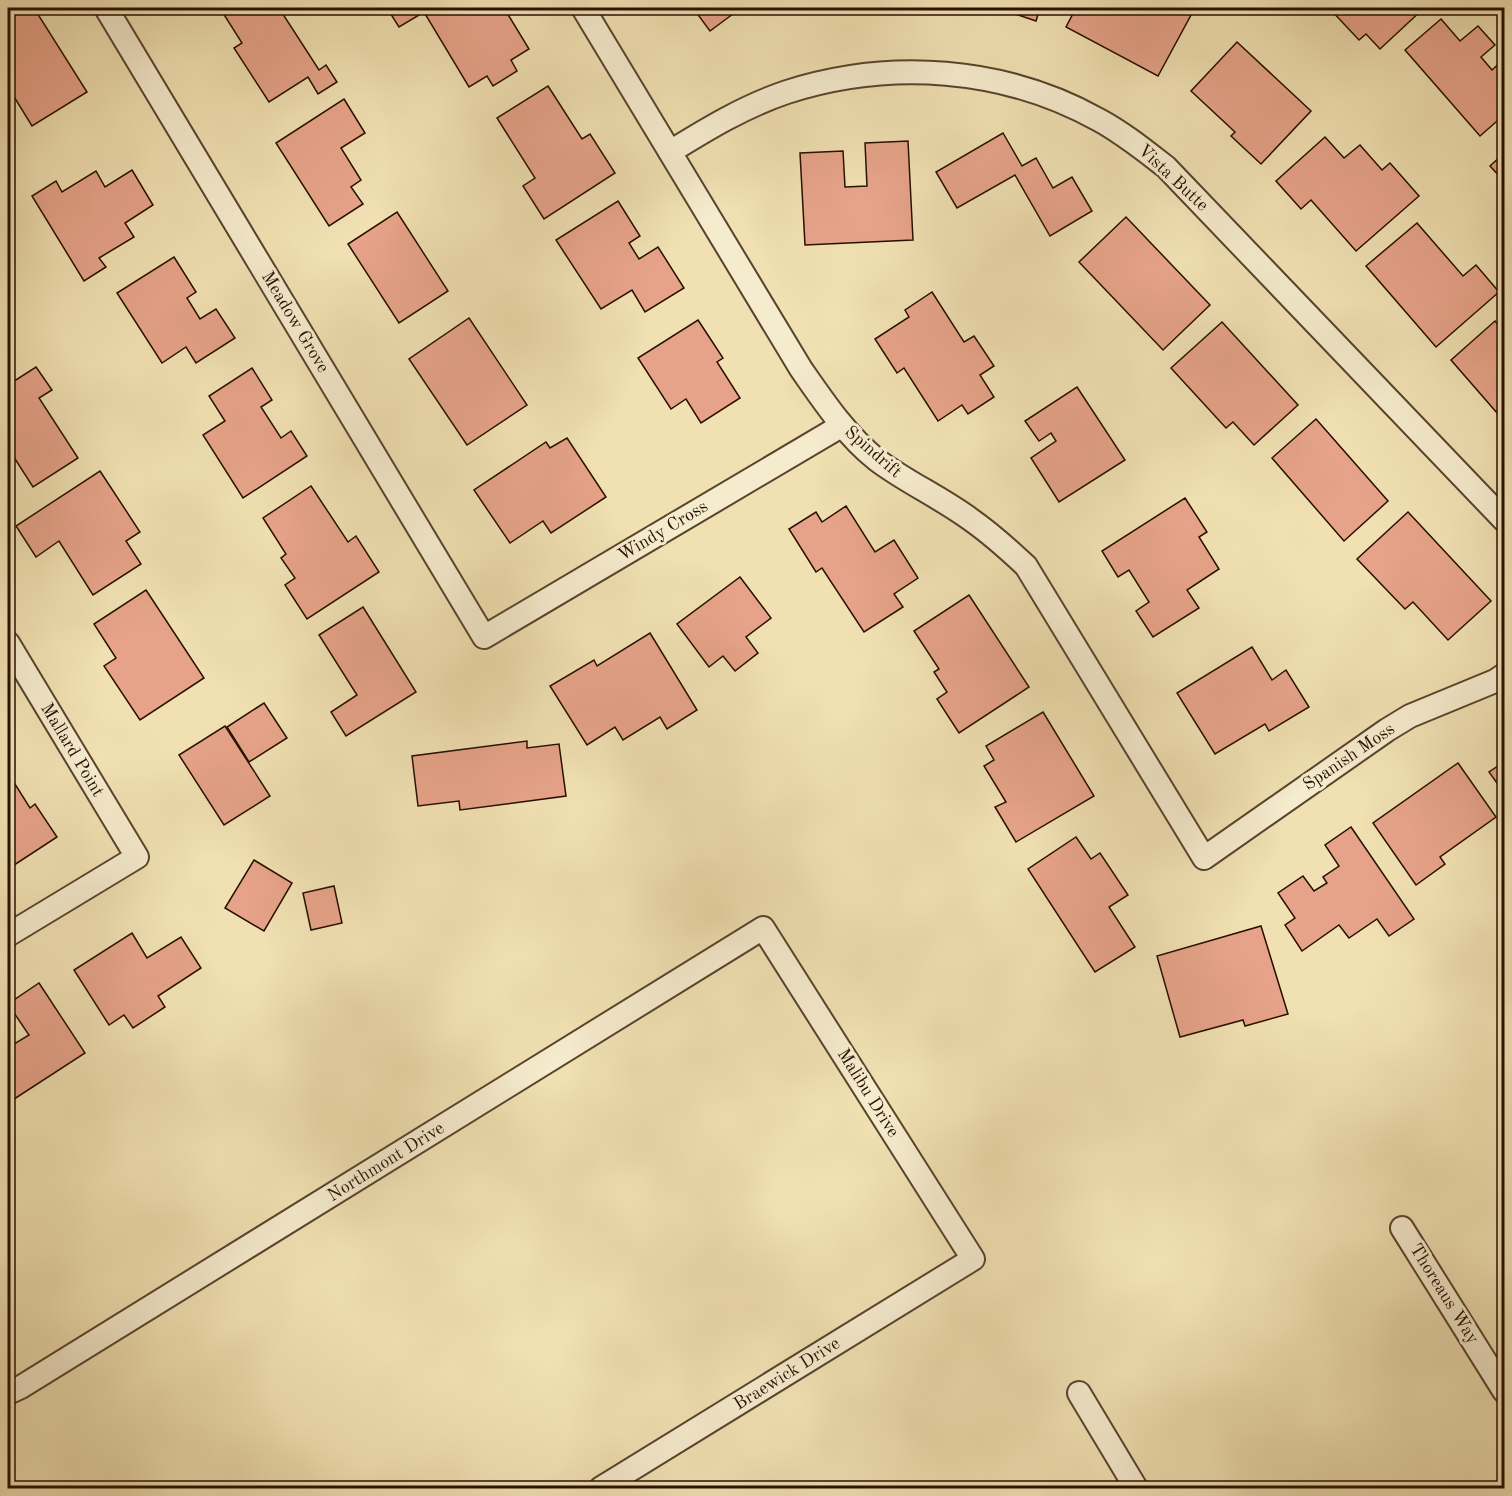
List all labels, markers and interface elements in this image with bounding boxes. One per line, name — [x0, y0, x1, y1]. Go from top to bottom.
street label: Vista Butte — [1134, 141, 1212, 215]
street label: Meadow Grove — [258, 268, 332, 376]
street label: Spindrift — [841, 423, 905, 481]
street label: Windy Cross — [615, 497, 711, 565]
street label: Mallard Point — [37, 700, 107, 800]
street label: Spanish Moss — [1300, 720, 1398, 794]
street label: Malibu Drive — [834, 1045, 902, 1141]
street label: Northmont Drive — [325, 1119, 447, 1205]
street label: Thoreaus Way — [1406, 1241, 1482, 1348]
street label: Braewick Drive — [731, 1334, 843, 1414]

